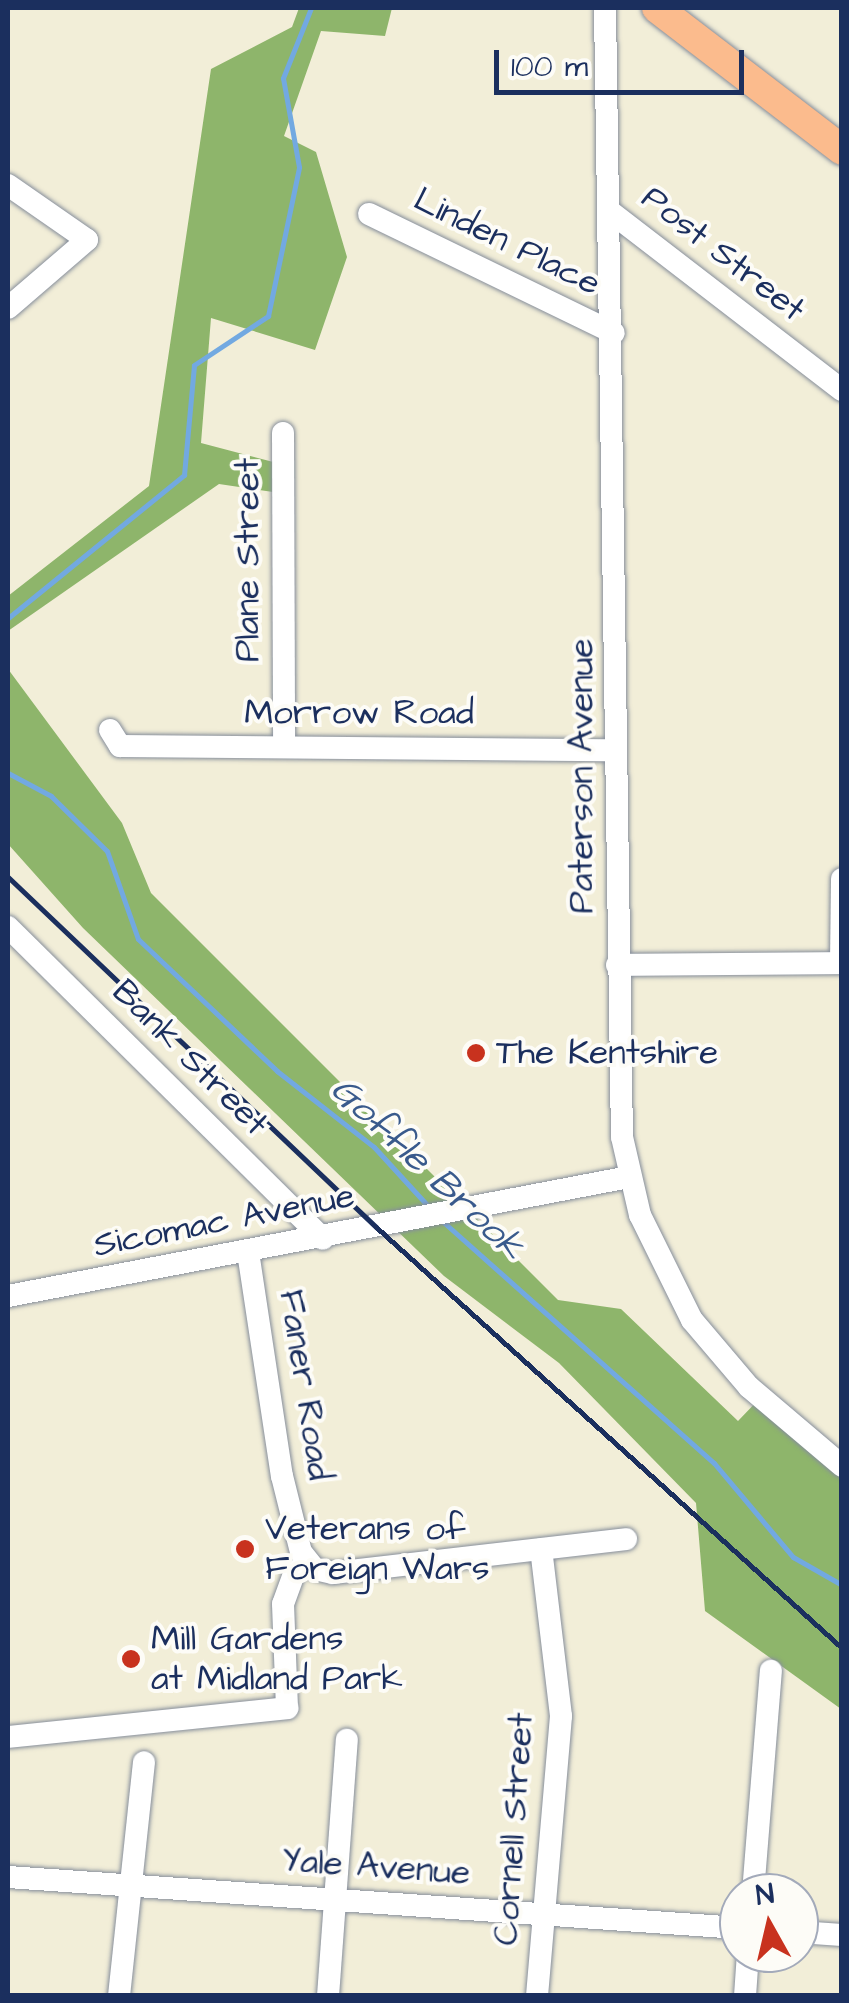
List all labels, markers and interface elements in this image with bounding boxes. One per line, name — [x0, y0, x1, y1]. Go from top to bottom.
scale bar — [499, 30, 749, 92]
text: 100 m — [511, 46, 588, 88]
street label: Post Street — [633, 177, 813, 331]
street label: Linden Place — [407, 179, 607, 305]
street label: Plane Street — [227, 458, 269, 662]
street label: Paterson Avenue — [561, 638, 603, 914]
street label: Morrow Road — [244, 692, 474, 734]
street label: Bank Street — [103, 971, 277, 1145]
place label: The Kentshire — [496, 1032, 718, 1074]
marker: The Kentshire — [465, 1042, 487, 1064]
water label: Goffle Brook — [321, 1068, 533, 1270]
street label: Sicomac Avenue — [90, 1175, 358, 1267]
street label: Faner Road — [269, 1287, 341, 1483]
place label: Veterans of Foreign Wars — [265, 1508, 490, 1590]
marker: Veterans of Foreign Wars — [234, 1538, 256, 1560]
place label: Mill Gardens at Midland Park — [151, 1618, 403, 1700]
marker: Mill Gardens at Midland Park — [120, 1648, 142, 1670]
street label: Cornell Street — [485, 1711, 543, 1947]
street label: Yale Avenue — [280, 1839, 472, 1895]
north arrow — [719, 1873, 819, 1973]
text: N — [754, 1874, 776, 1915]

